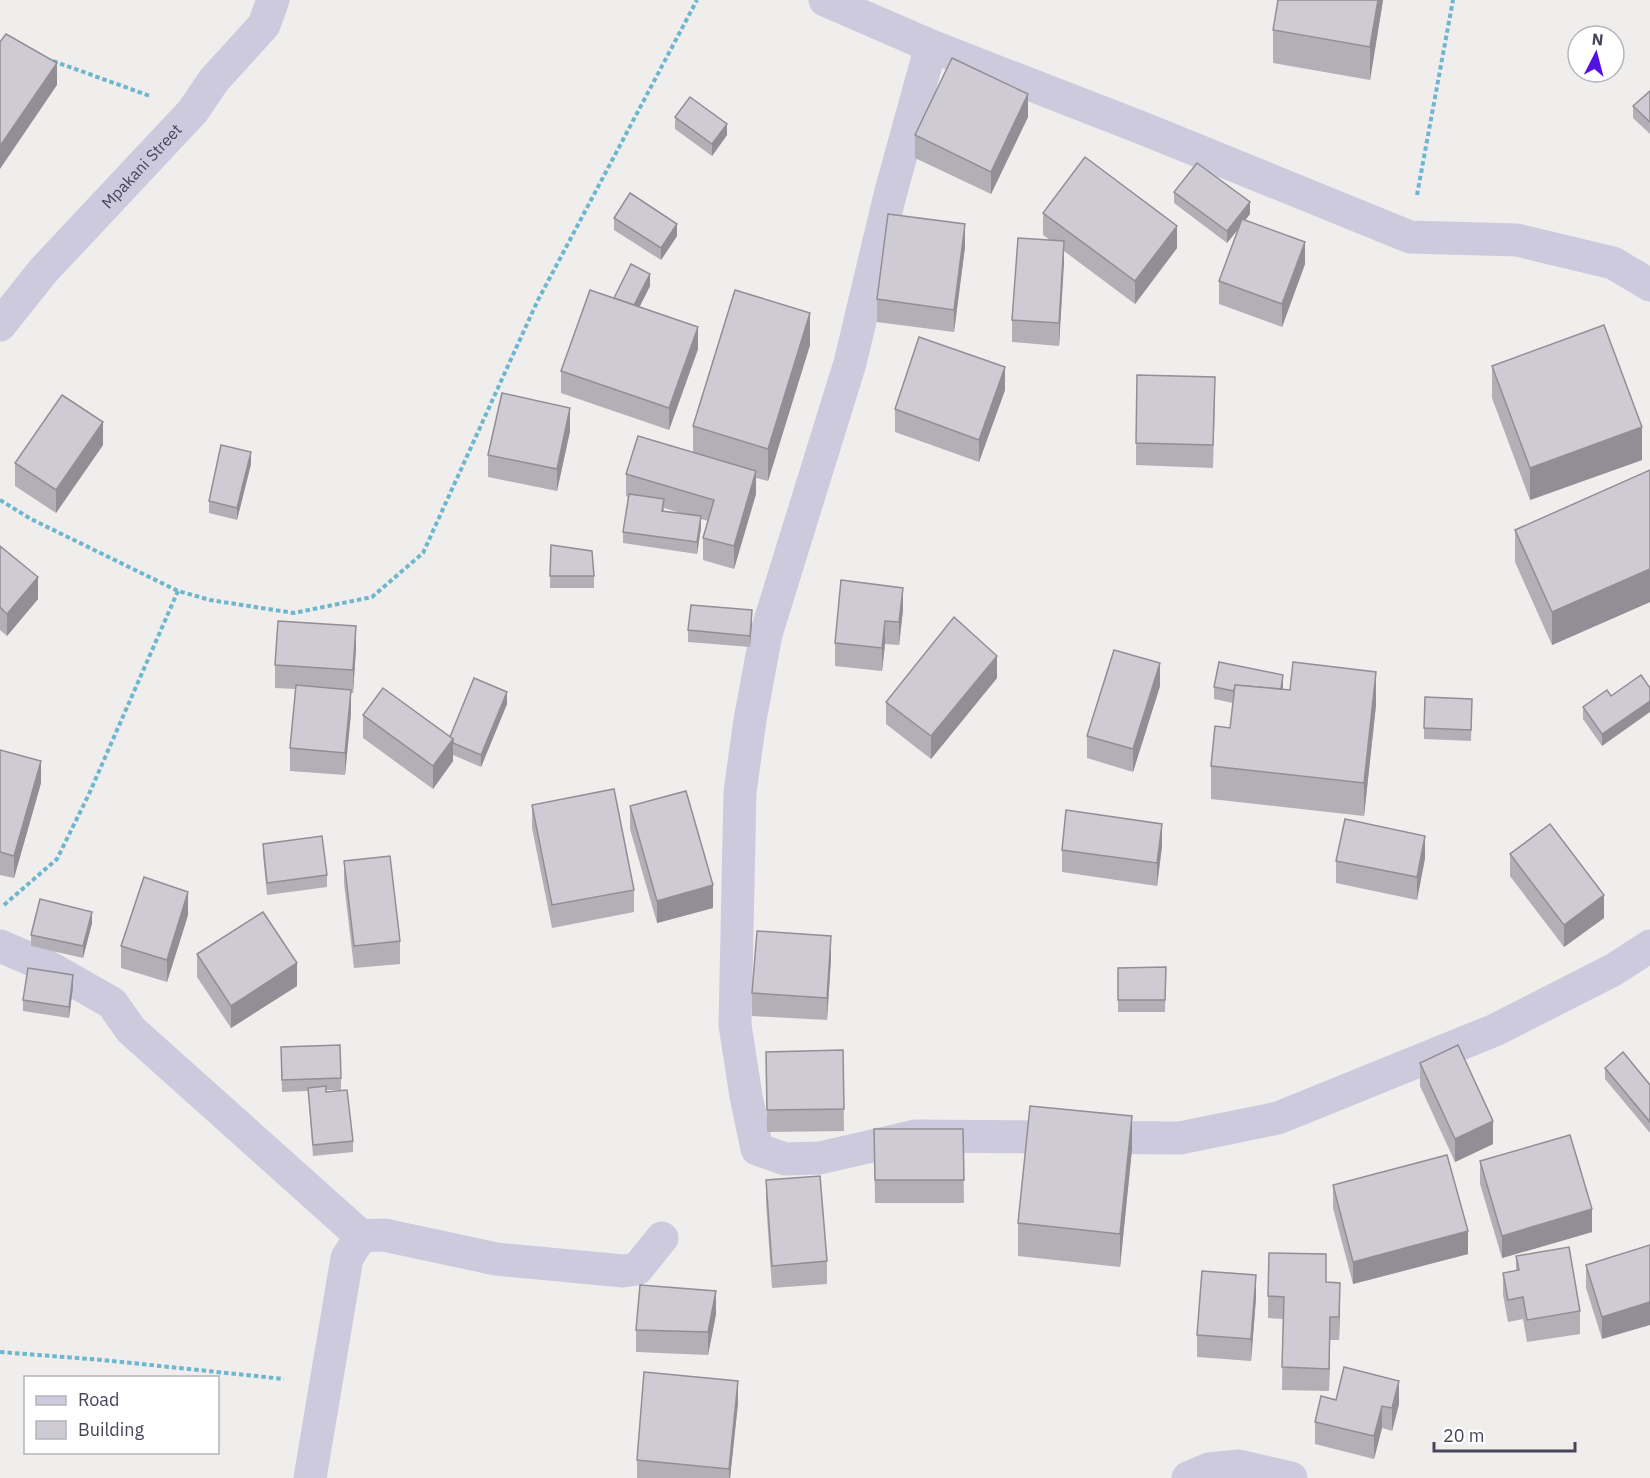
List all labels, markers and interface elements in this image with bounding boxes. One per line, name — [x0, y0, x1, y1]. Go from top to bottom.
north arrow — [1566, 24, 1626, 84]
text: N — [1591, 29, 1604, 50]
street label: Mpakani Street — [97, 120, 186, 212]
legend — [24, 1376, 219, 1454]
text: Road — [78, 1388, 119, 1411]
scale bar — [1434, 1415, 1575, 1453]
text: Building — [78, 1418, 145, 1441]
text: 20 m — [1443, 1424, 1485, 1447]

